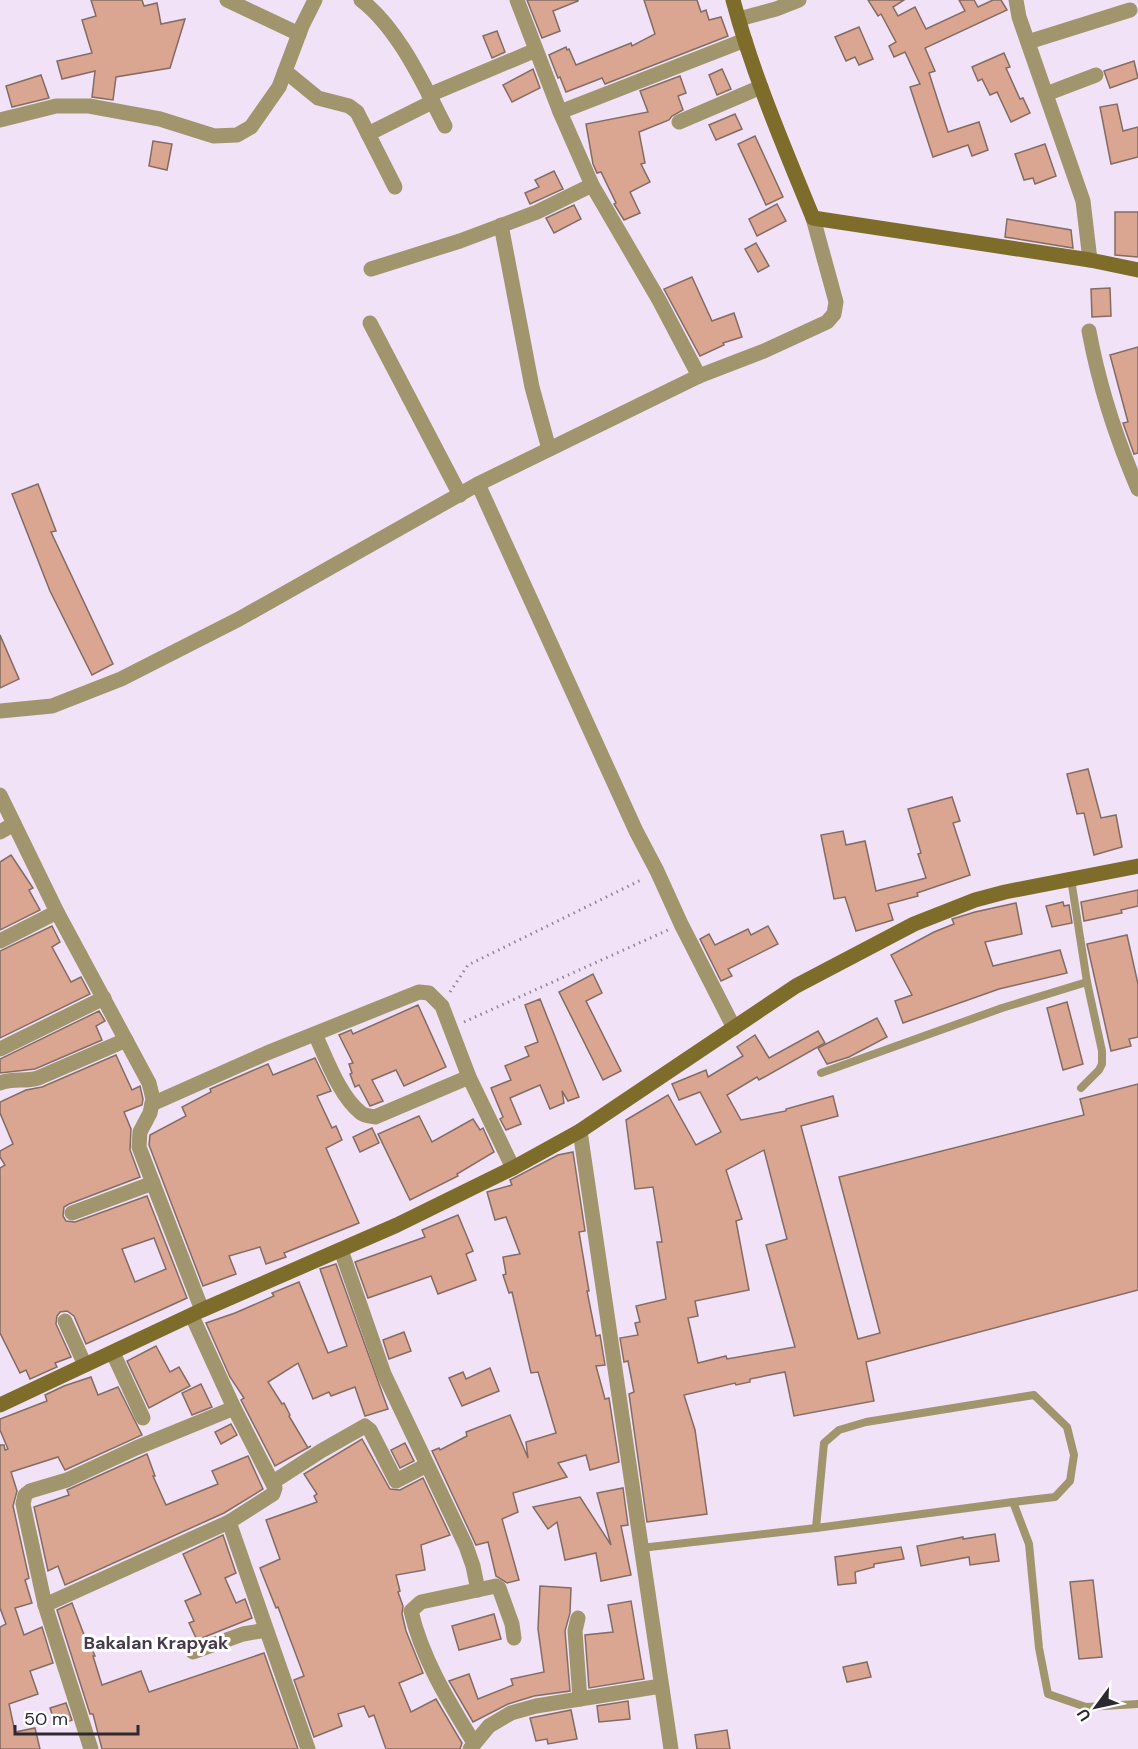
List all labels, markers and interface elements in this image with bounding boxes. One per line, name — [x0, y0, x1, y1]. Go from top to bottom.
district label: Bakalan Krapyak — [83, 1631, 229, 1655]
north arrow — [1066, 1677, 1126, 1737]
scale bar — [15, 1698, 138, 1736]
text: U — [1072, 1705, 1096, 1725]
text: 50 m — [24, 1707, 68, 1731]

